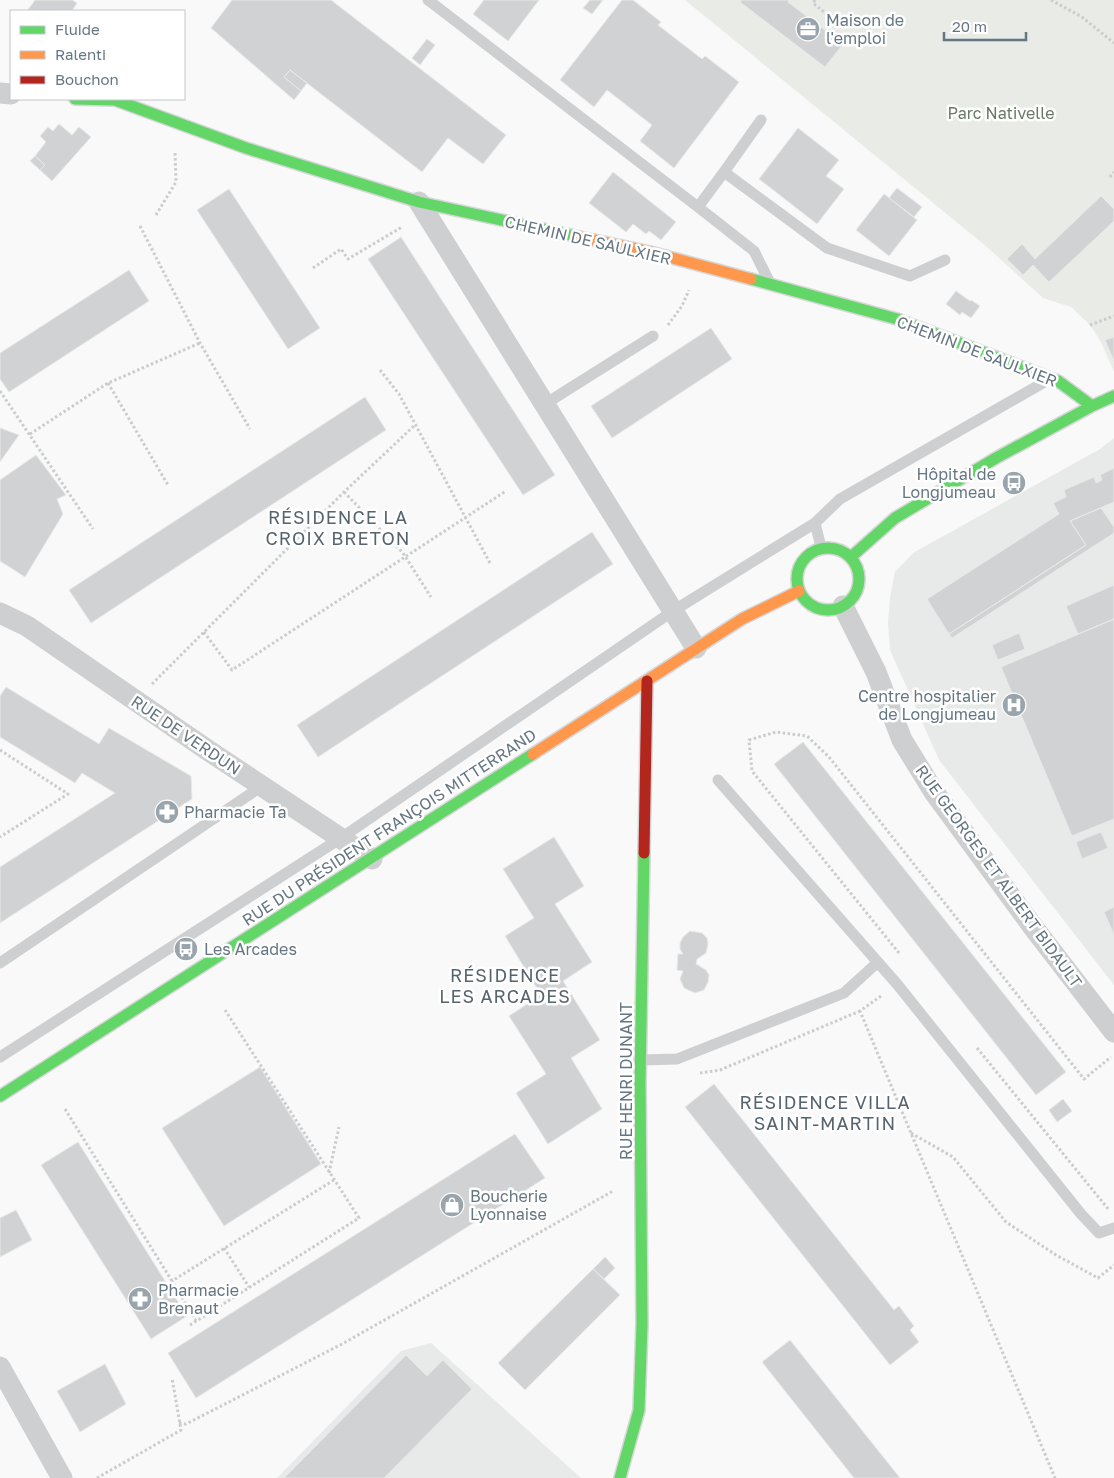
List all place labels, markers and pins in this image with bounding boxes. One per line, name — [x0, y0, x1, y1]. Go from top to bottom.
place label: Maison de l'emploi — [826, 10, 904, 48]
office icon: Maison de l'emploi — [795, 16, 821, 42]
place label: Hôpital de Longjumeau — [902, 464, 996, 502]
bus stop icon: Hôpital de Longjumeau — [1001, 470, 1027, 496]
place label: Centre hospitalier de Longjumeau — [858, 686, 996, 724]
hospital icon: Centre hospitalier de Longjumeau — [1001, 692, 1027, 718]
pharmacy icon: Pharmacie Ta — [154, 799, 180, 825]
place label: Pharmacie Ta — [184, 802, 287, 822]
bus stop icon: Les Arcades — [173, 936, 199, 962]
place label: Les Arcades — [204, 939, 297, 959]
place label: Boucherie Lyonnaise — [470, 1186, 548, 1224]
shop icon: Boucherie Lyonnaise — [439, 1192, 465, 1218]
place label: Pharmacie Brenaut — [158, 1280, 239, 1318]
pharmacy icon: Pharmacie Brenaut — [127, 1286, 153, 1312]

